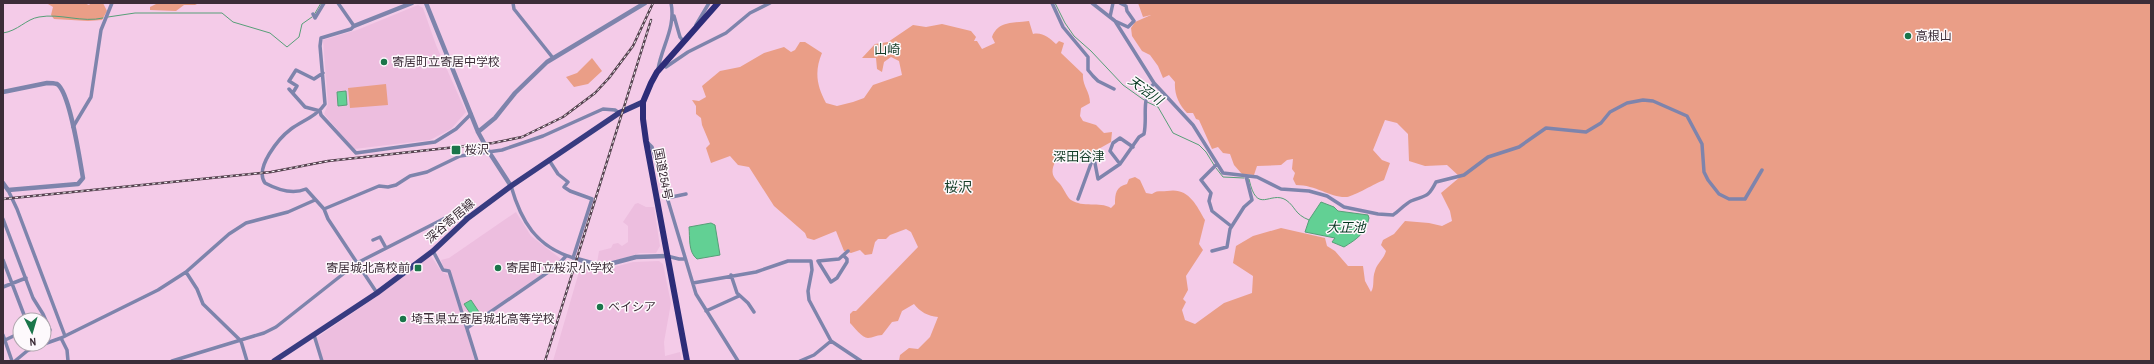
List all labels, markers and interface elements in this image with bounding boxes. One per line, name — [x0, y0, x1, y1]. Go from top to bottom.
place label: 高根山 — [1916, 28, 1952, 44]
marker: 高根山 — [1903, 31, 1913, 41]
district label: 山崎 — [874, 41, 900, 58]
place label: 寄居町立寄居中学校 — [392, 54, 500, 70]
marker: 寄居町立寄居中学校 — [379, 57, 389, 67]
water label: 天沼川 — [1125, 72, 1168, 110]
place label: 桜沢 — [465, 142, 489, 158]
marker: 桜沢 — [450, 144, 462, 156]
street label: 国道254号 — [650, 147, 676, 201]
district label: 深田谷津 — [1053, 148, 1105, 165]
district label: 桜沢 — [944, 178, 972, 196]
street label: 深谷寄居線 — [422, 195, 478, 247]
water label: 大正池 — [1326, 219, 1367, 236]
place label: 寄居城北高校前 — [326, 260, 410, 276]
place label: 寄居町立桜沢小学校 — [506, 260, 614, 276]
marker: 寄居城北高校前 — [413, 263, 423, 273]
marker: 寄居町立桜沢小学校 — [493, 263, 503, 273]
place label: ベイシア — [608, 299, 656, 315]
marker: ベイシア — [595, 302, 605, 312]
place label: 埼玉県立寄居城北高等学校 — [411, 311, 555, 327]
north arrow — [12, 312, 52, 352]
marker: 埼玉県立寄居城北高等学校 — [398, 314, 408, 324]
text: N — [29, 335, 37, 349]

